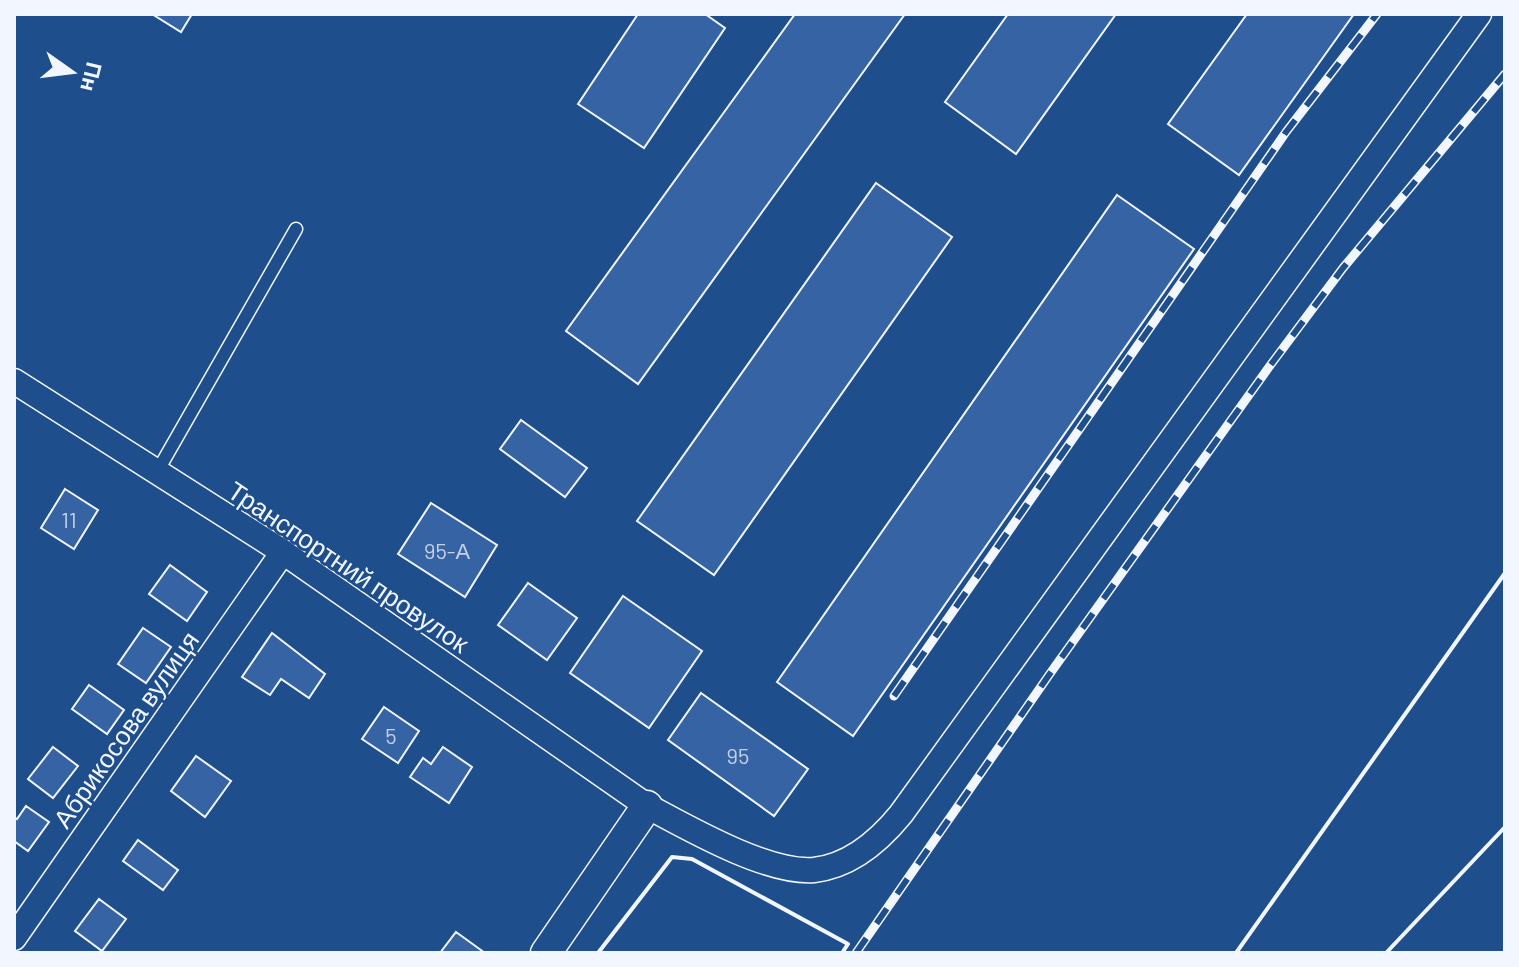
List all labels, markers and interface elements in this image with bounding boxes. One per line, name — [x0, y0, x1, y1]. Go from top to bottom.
north arrow — [32, 32, 112, 112]
text: Пн — [76, 60, 109, 94]
street label: Транспортний провулок — [223, 474, 476, 658]
house number: 11 — [61, 506, 77, 532]
house number: 95-А — [424, 537, 470, 563]
street label: Абрикосова вулиця — [46, 625, 204, 833]
house number: 5 — [385, 722, 397, 748]
house number: 95 — [727, 742, 749, 768]

